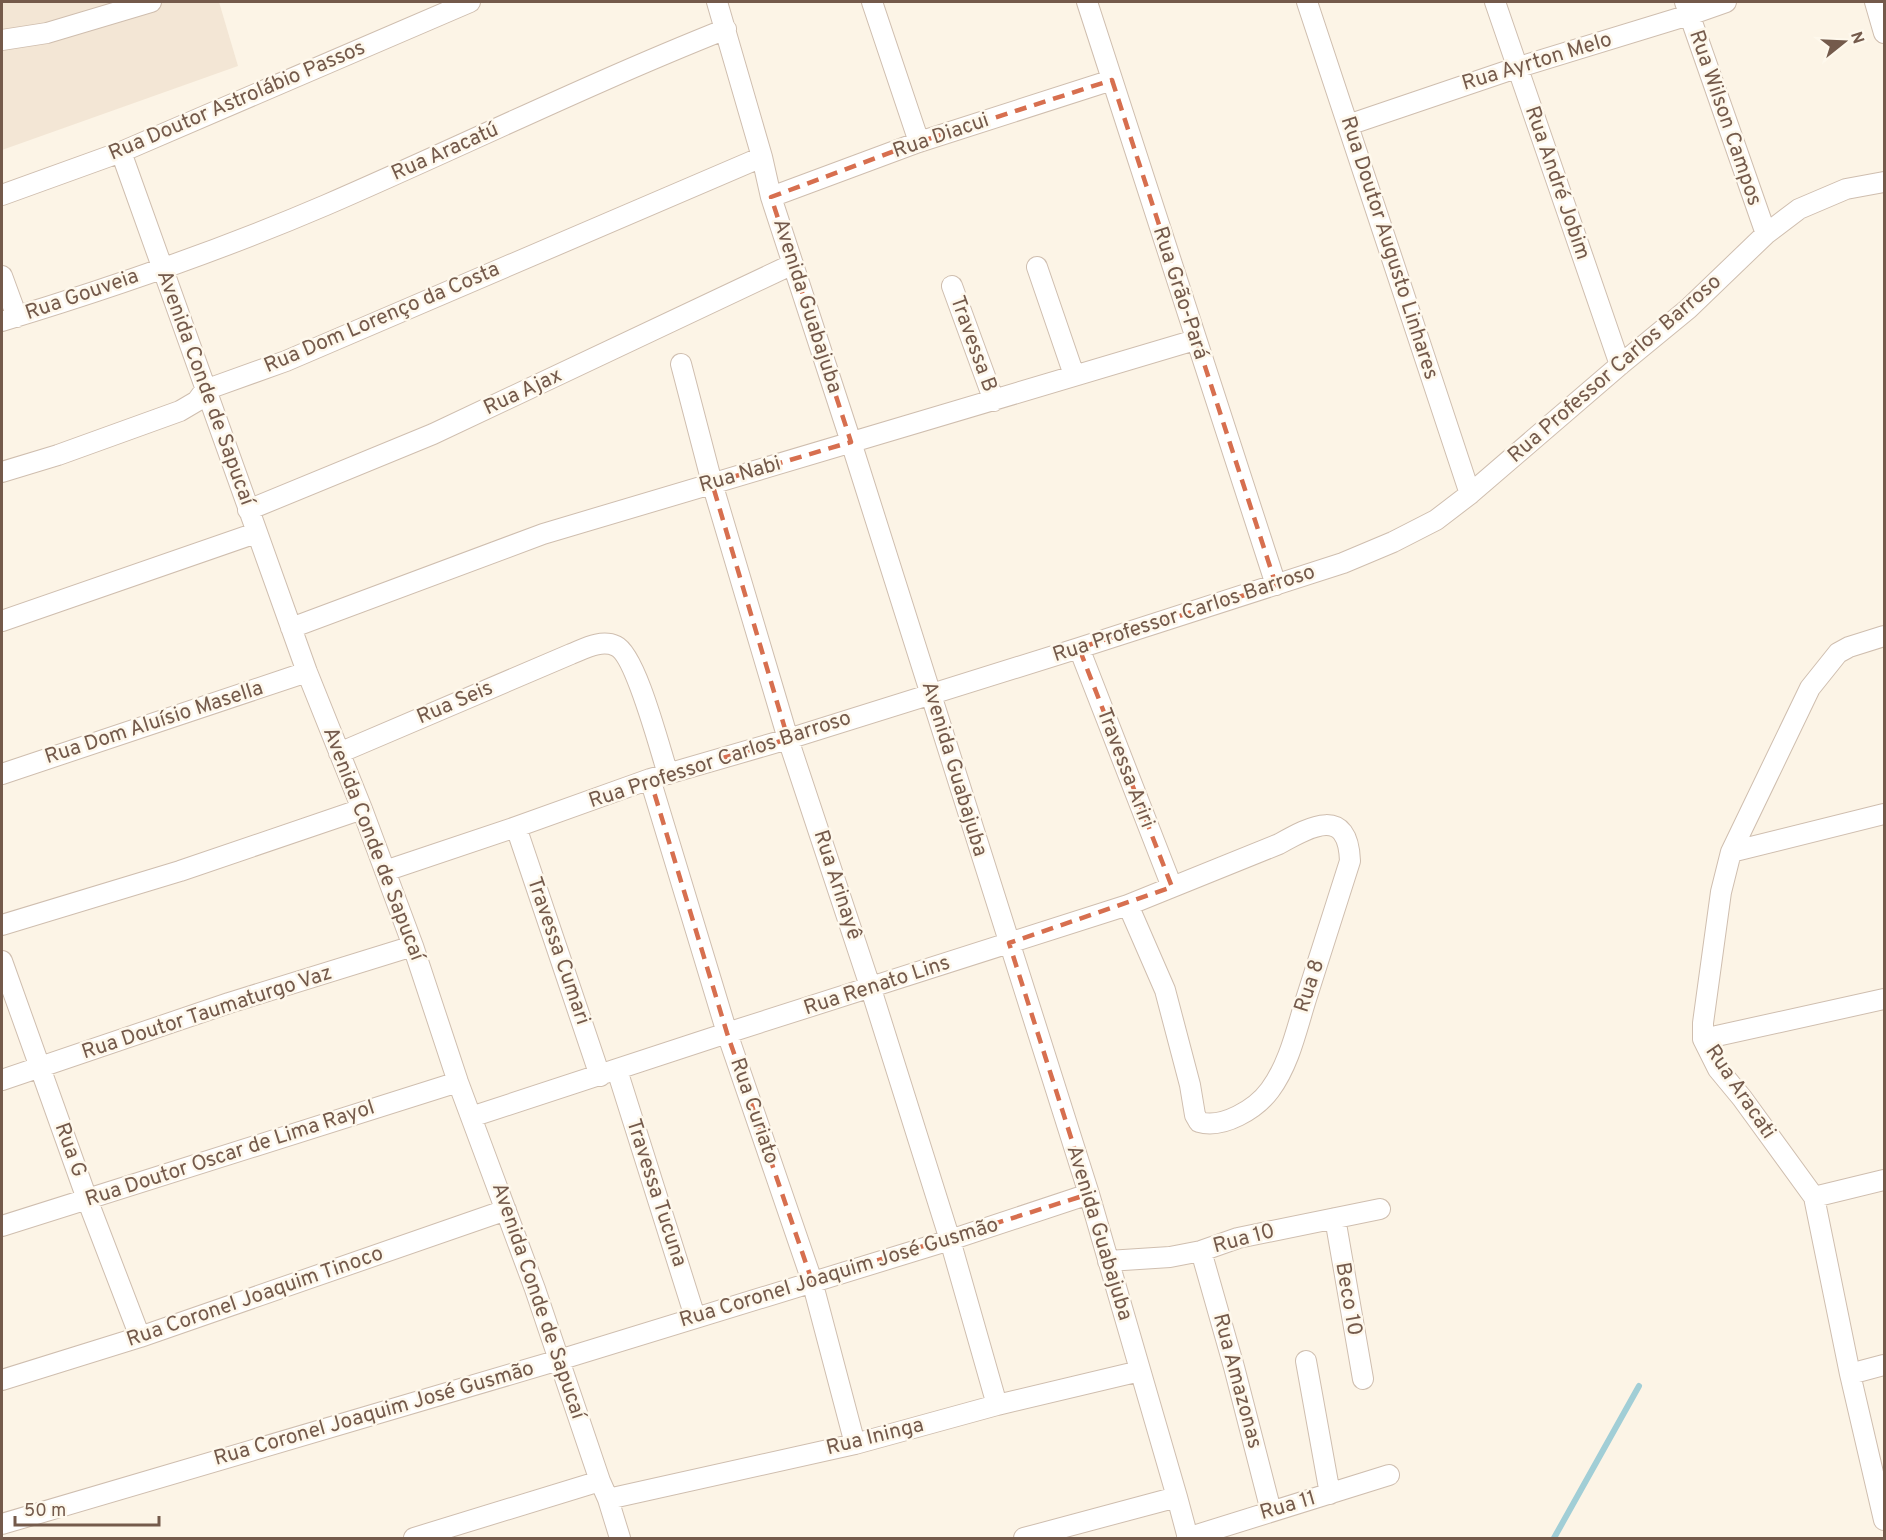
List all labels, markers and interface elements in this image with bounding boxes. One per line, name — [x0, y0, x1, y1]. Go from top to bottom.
north arrow — [1814, 12, 1874, 72]
street label: Rua Ayrton Melo — [1459, 26, 1615, 98]
street label: Rua Wilson Campos — [1682, 27, 1768, 209]
text: N — [1845, 29, 1868, 47]
street label: Rua Doutor Astrolábio Passos — [105, 35, 369, 167]
street label: Rua André Jobim — [1518, 103, 1596, 263]
street label: Rua Diacui — [889, 107, 993, 165]
street label: Rua Doutor Augusto Linhares — [1334, 113, 1444, 383]
street label: Rua Aracatú — [387, 116, 503, 188]
street label: Avenida Guabajuba — [766, 215, 848, 397]
street label: Rua Grão-Pará — [1146, 223, 1214, 363]
street label: Rua Dom Lorenço da Costa — [260, 256, 504, 380]
street label: Rua Gouveia — [22, 263, 142, 327]
street label: Avenida Conde de Sapucaí — [150, 267, 261, 511]
street label: Rua Professor Carlos Barroso — [1503, 269, 1727, 469]
street label: Travessa B — [943, 292, 1003, 396]
street label: Rua Ajax — [479, 362, 567, 422]
street label: Rua Nabi — [696, 450, 784, 500]
street label: Rua Professor Carlos Barroso — [1049, 559, 1319, 669]
street label: Rua Dom Aluísio Masella — [41, 675, 267, 771]
street label: Rua Seis — [413, 675, 497, 731]
street label: Avenida Guabajuba — [915, 678, 993, 860]
street label: Travessa Ariri — [1090, 704, 1160, 832]
street label: Rua Professor Carlos Barroso — [585, 705, 855, 815]
street label: Avenida Conde de Sapucaí — [316, 723, 431, 966]
street label: Rua Arinayê — [807, 827, 867, 943]
street label: Travessa Cumari — [520, 874, 596, 1028]
street label: Rua Renato Lins — [800, 950, 954, 1022]
street label: Rua 8 — [1289, 956, 1331, 1016]
street label: Rua Doutor Taumaturgo Vaz — [78, 960, 336, 1066]
street label: Rua Aracati — [1699, 1040, 1781, 1144]
street label: Rua Curiato — [723, 1054, 785, 1168]
street label: Rua Doutor Oscar de Lima Rayol — [82, 1094, 378, 1214]
street label: Travessa Tucuna — [619, 1116, 693, 1270]
street label: Rua G — [48, 1119, 92, 1181]
street label: Avenida Guabajuba — [1060, 1142, 1138, 1324]
street label: Avenida Conde de Sapucaí — [485, 1179, 592, 1424]
street label: Rua Coronel Joaquim José Gusmão — [676, 1212, 1002, 1334]
street label: Rua 10 — [1210, 1218, 1278, 1260]
street label: Rua Coronel Joaquim Tinoco — [123, 1240, 387, 1354]
street label: Beco 10 — [1328, 1260, 1368, 1338]
street label: Rua Amazonas — [1206, 1310, 1268, 1452]
street label: Rua Coronel Joaquim José Gusmão — [211, 1355, 537, 1473]
street label: Rua Ininga — [823, 1412, 927, 1462]
street label: Rua 11 — [1257, 1485, 1319, 1527]
scale bar — [15, 1489, 159, 1527]
text: 50 m — [24, 1500, 66, 1523]

